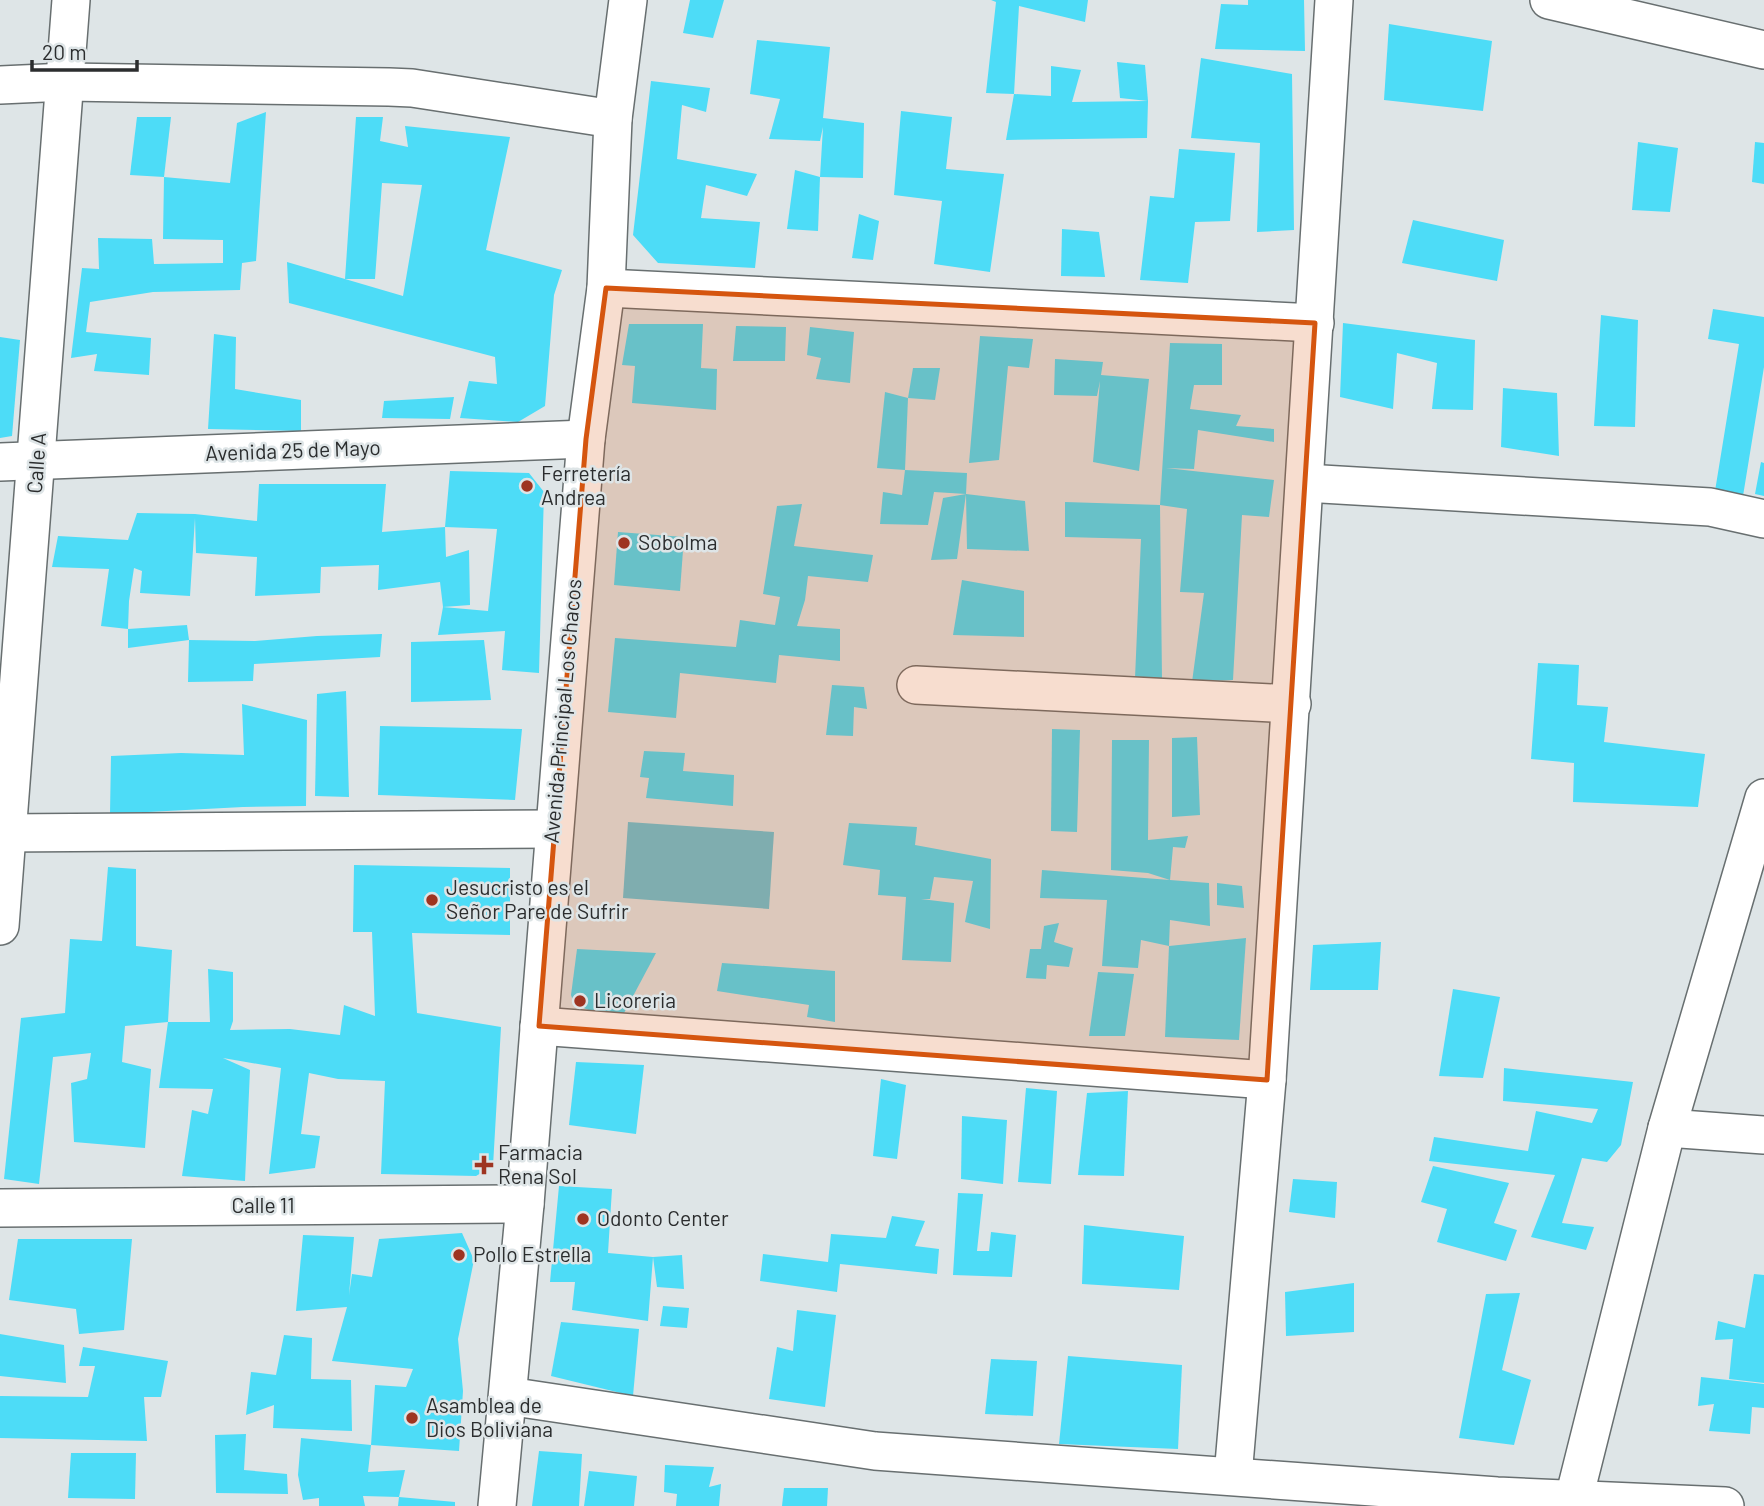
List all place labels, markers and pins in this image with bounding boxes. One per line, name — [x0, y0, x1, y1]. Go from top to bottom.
place label: Ferretería Andrea — [541, 460, 631, 509]
marker: Ferretería Andrea — [519, 478, 535, 494]
place label: Sobolma — [638, 529, 717, 554]
marker: Sobolma — [616, 535, 632, 551]
place label: Jesucristo es el Señor Pare de Sufrir — [446, 874, 629, 923]
marker: Jesucristo es el Señor Pare de Sufrir — [424, 892, 440, 908]
place label: Licoreria — [594, 987, 676, 1012]
marker: Licoreria — [572, 993, 588, 1009]
place label: Farmacia Rena Sol — [498, 1139, 583, 1188]
marker: Farmacia Rena Sol — [476, 1157, 492, 1173]
place label: Odonto Center — [597, 1205, 729, 1230]
marker: Odonto Center — [575, 1211, 591, 1227]
place label: Pollo Estrella — [473, 1241, 591, 1266]
marker: Pollo Estrella — [451, 1247, 467, 1263]
place label: Asamblea de Dios Boliviana — [426, 1392, 553, 1441]
marker: Asamblea de Dios Boliviana — [404, 1410, 420, 1426]

